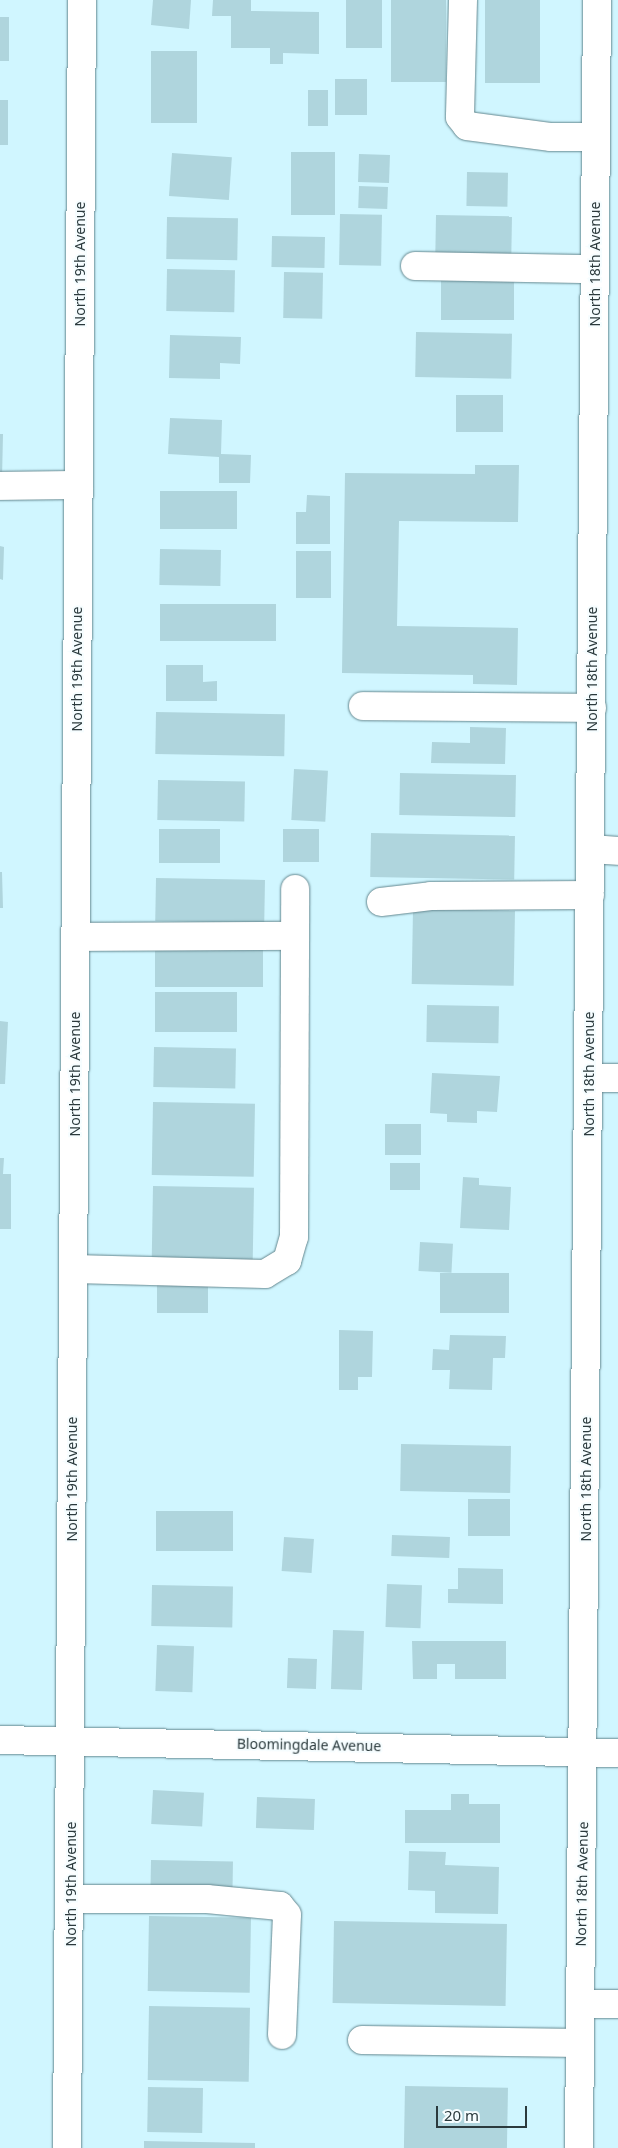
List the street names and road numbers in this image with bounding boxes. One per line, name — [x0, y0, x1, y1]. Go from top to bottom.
street label: North 19th Avenue — [72, 202, 88, 326]
street label: North 18th Avenue — [587, 202, 603, 326]
street label: North 19th Avenue — [69, 607, 85, 731]
street label: North 18th Avenue — [584, 607, 600, 731]
street label: North 19th Avenue — [67, 1012, 83, 1136]
street label: North 18th Avenue — [581, 1012, 597, 1136]
street label: North 19th Avenue — [64, 1417, 80, 1541]
street label: North 18th Avenue — [578, 1417, 594, 1541]
street label: Bloomingdale Avenue — [237, 1735, 381, 1755]
street label: North 18th Avenue — [573, 1821, 591, 1947]
street label: North 19th Avenue — [63, 1822, 79, 1946]

